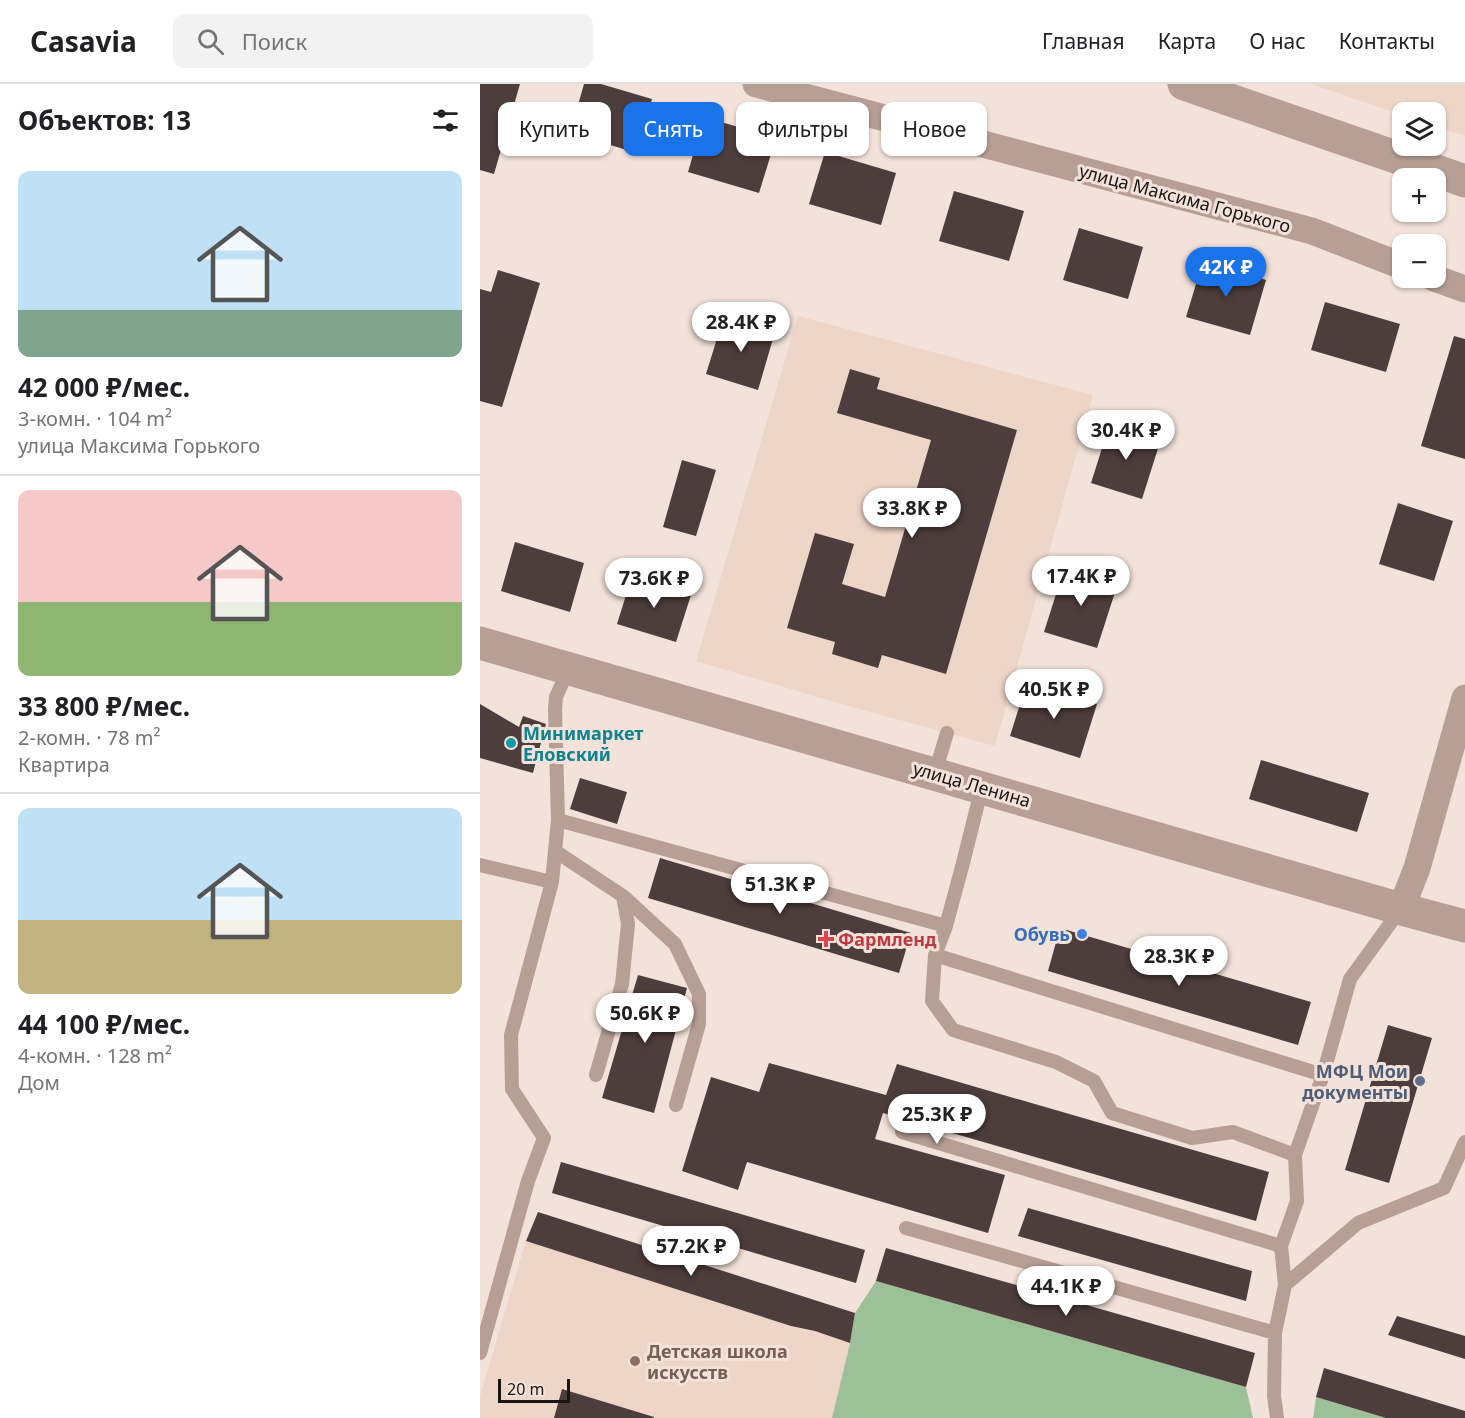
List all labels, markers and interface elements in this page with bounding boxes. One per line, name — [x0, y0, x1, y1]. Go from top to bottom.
search box — [173, 14, 593, 68]
text: Casavia — [30, 22, 137, 60]
icon: search — [194, 25, 227, 58]
text: Поиск — [242, 26, 307, 56]
text: Главная — [1042, 27, 1125, 55]
text: Карта — [1158, 27, 1216, 55]
text: О нас — [1249, 27, 1306, 55]
text: Контакты — [1339, 27, 1435, 55]
text: Объектов: 13 — [18, 102, 191, 138]
chip: Купить — [498, 102, 611, 156]
chip: Снять — [623, 102, 724, 156]
chip: Фильтры — [736, 102, 869, 156]
chip: Новое — [881, 102, 987, 156]
map controls — [1392, 102, 1446, 288]
button: layers — [1392, 102, 1446, 156]
icon: filters — [429, 104, 462, 137]
street label: улица Максима Горького — [1077, 158, 1293, 238]
button: + — [1392, 168, 1446, 222]
icon: home — [186, 210, 294, 318]
button: − — [1392, 234, 1446, 288]
pin: 42K ₽ — [1184, 247, 1268, 298]
text: 42K ₽ — [1199, 253, 1253, 280]
pin: 28.4K ₽ — [686, 302, 796, 353]
text: 28.4K ₽ — [706, 308, 776, 335]
text: 42 000 ₽/мес. — [18, 369, 190, 405]
text: 3-комн. · 104 m² — [18, 405, 172, 432]
pin: 30.4K ₽ — [1071, 410, 1181, 461]
text: 30.4K ₽ — [1091, 416, 1161, 443]
text: улица Максима Горького — [18, 432, 260, 459]
pin: 33.8K ₽ — [857, 488, 967, 539]
text: 33.8K ₽ — [877, 494, 947, 521]
icon: home — [186, 529, 294, 637]
pin: 17.4K ₽ — [1026, 556, 1136, 607]
pin: 73.6K ₽ — [599, 558, 709, 609]
text: 17.4K ₽ — [1046, 562, 1116, 589]
text: 73.6K ₽ — [619, 564, 689, 591]
pin: 40.5K ₽ — [999, 669, 1109, 720]
text: 40.5K ₽ — [1019, 675, 1089, 702]
text: 33 800 ₽/мес. — [18, 688, 190, 724]
place label: Минимаркет Еловский — [523, 721, 643, 766]
text: 2-комн. · 78 m² — [18, 724, 161, 751]
marker: Минимаркет Еловский — [504, 736, 518, 750]
text: Квартира — [18, 751, 110, 778]
street label: улица Ленина — [910, 756, 1034, 812]
icon: home — [186, 847, 294, 955]
pin: 51.3K ₽ — [725, 864, 835, 915]
text: 51.3K ₽ — [745, 870, 815, 897]
place label: Обувь — [1014, 922, 1070, 946]
place label: Фармленд — [838, 927, 937, 951]
marker: Обувь — [1075, 927, 1089, 941]
marker: Фармленд — [819, 932, 833, 946]
pin: 28.3K ₽ — [1124, 936, 1234, 987]
text: 28.3K ₽ — [1144, 942, 1214, 969]
pin: 50.6K ₽ — [590, 993, 700, 1044]
text: 50.6K ₽ — [610, 999, 680, 1026]
text: 44 100 ₽/мес. — [18, 1006, 190, 1042]
text: 4-комн. · 128 m² — [18, 1042, 172, 1069]
place label: МФЦ Мои документы — [1302, 1059, 1408, 1104]
text: Дом — [18, 1069, 60, 1096]
marker: МФЦ Мои документы — [1413, 1074, 1427, 1088]
pin: 25.3K ₽ — [882, 1094, 992, 1145]
text: 25.3K ₽ — [902, 1100, 972, 1127]
pin: 57.2K ₽ — [636, 1226, 746, 1277]
text: 57.2K ₽ — [656, 1232, 726, 1259]
pin: 44.1K ₽ — [1011, 1266, 1121, 1317]
text: 44.1K ₽ — [1031, 1272, 1101, 1299]
place label: Детская школа искусств — [647, 1339, 788, 1384]
marker: Детская школа искусств — [628, 1354, 642, 1368]
scale bar — [498, 1376, 570, 1404]
text: 20 m — [507, 1378, 544, 1400]

